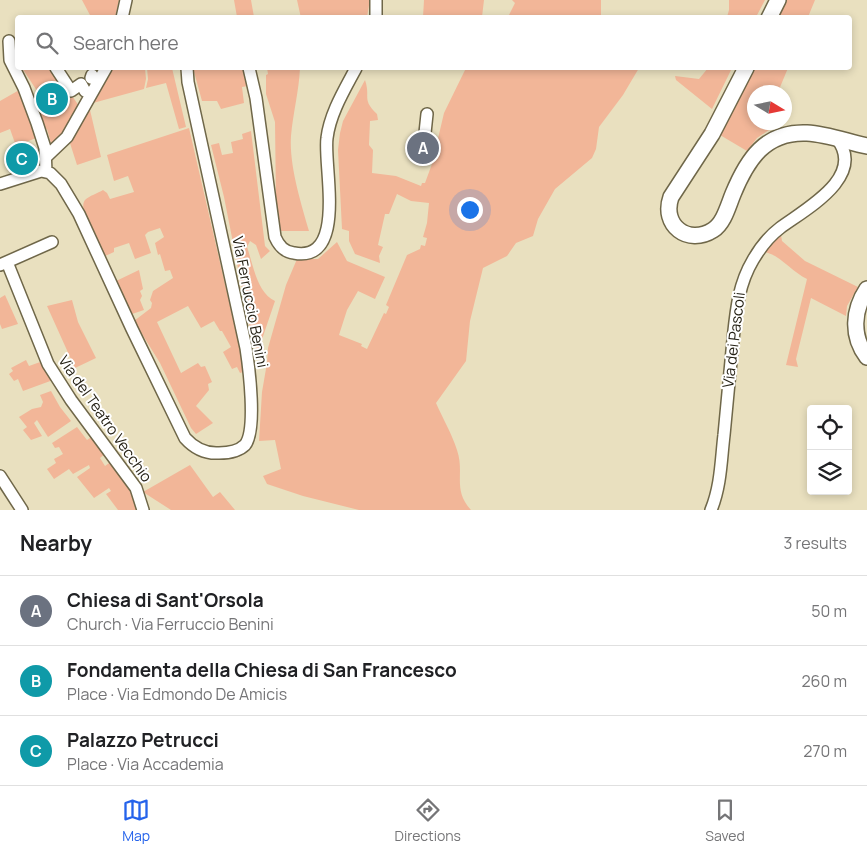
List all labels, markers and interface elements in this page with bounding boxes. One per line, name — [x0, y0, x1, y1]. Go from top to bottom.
search box — [15, 15, 852, 70]
icon: search — [33, 29, 61, 57]
text: Search here — [73, 30, 179, 56]
pin: B — [36, 80, 68, 118]
north arrow — [747, 85, 792, 130]
pin: A — [407, 129, 439, 167]
pin: C — [6, 140, 38, 178]
your location — [457, 197, 483, 223]
street label: Via Ferruccio Benini — [227, 234, 274, 369]
street label: Via dei Pascoli — [717, 291, 750, 389]
street label: Via del Teatro Vecchio — [54, 351, 157, 486]
map controls — [807, 405, 852, 495]
button: locate — [807, 405, 852, 450]
button: layers — [807, 450, 852, 495]
text: Nearby — [20, 529, 92, 557]
text: 3 results — [784, 532, 847, 554]
text: Chiesa di Sant'Orsola — [67, 587, 264, 613]
text: A — [31, 600, 41, 622]
text: 50 m — [811, 600, 847, 622]
text: Church · Via Ferruccio Benini — [67, 613, 274, 635]
text: Fondamenta della Chiesa di San Francesco — [67, 657, 457, 683]
text: B — [31, 670, 41, 692]
text: 260 m — [801, 670, 847, 692]
text: Place · Via Edmondo De Amicis — [67, 683, 287, 705]
text: Palazzo Petrucci — [67, 727, 219, 753]
text: C — [30, 740, 42, 762]
text: 270 m — [803, 740, 847, 762]
text: Place · Via Accademia — [67, 753, 224, 775]
tab: Map — [122, 796, 150, 845]
tab: Directions — [395, 796, 461, 845]
tab: Saved — [705, 796, 745, 845]

